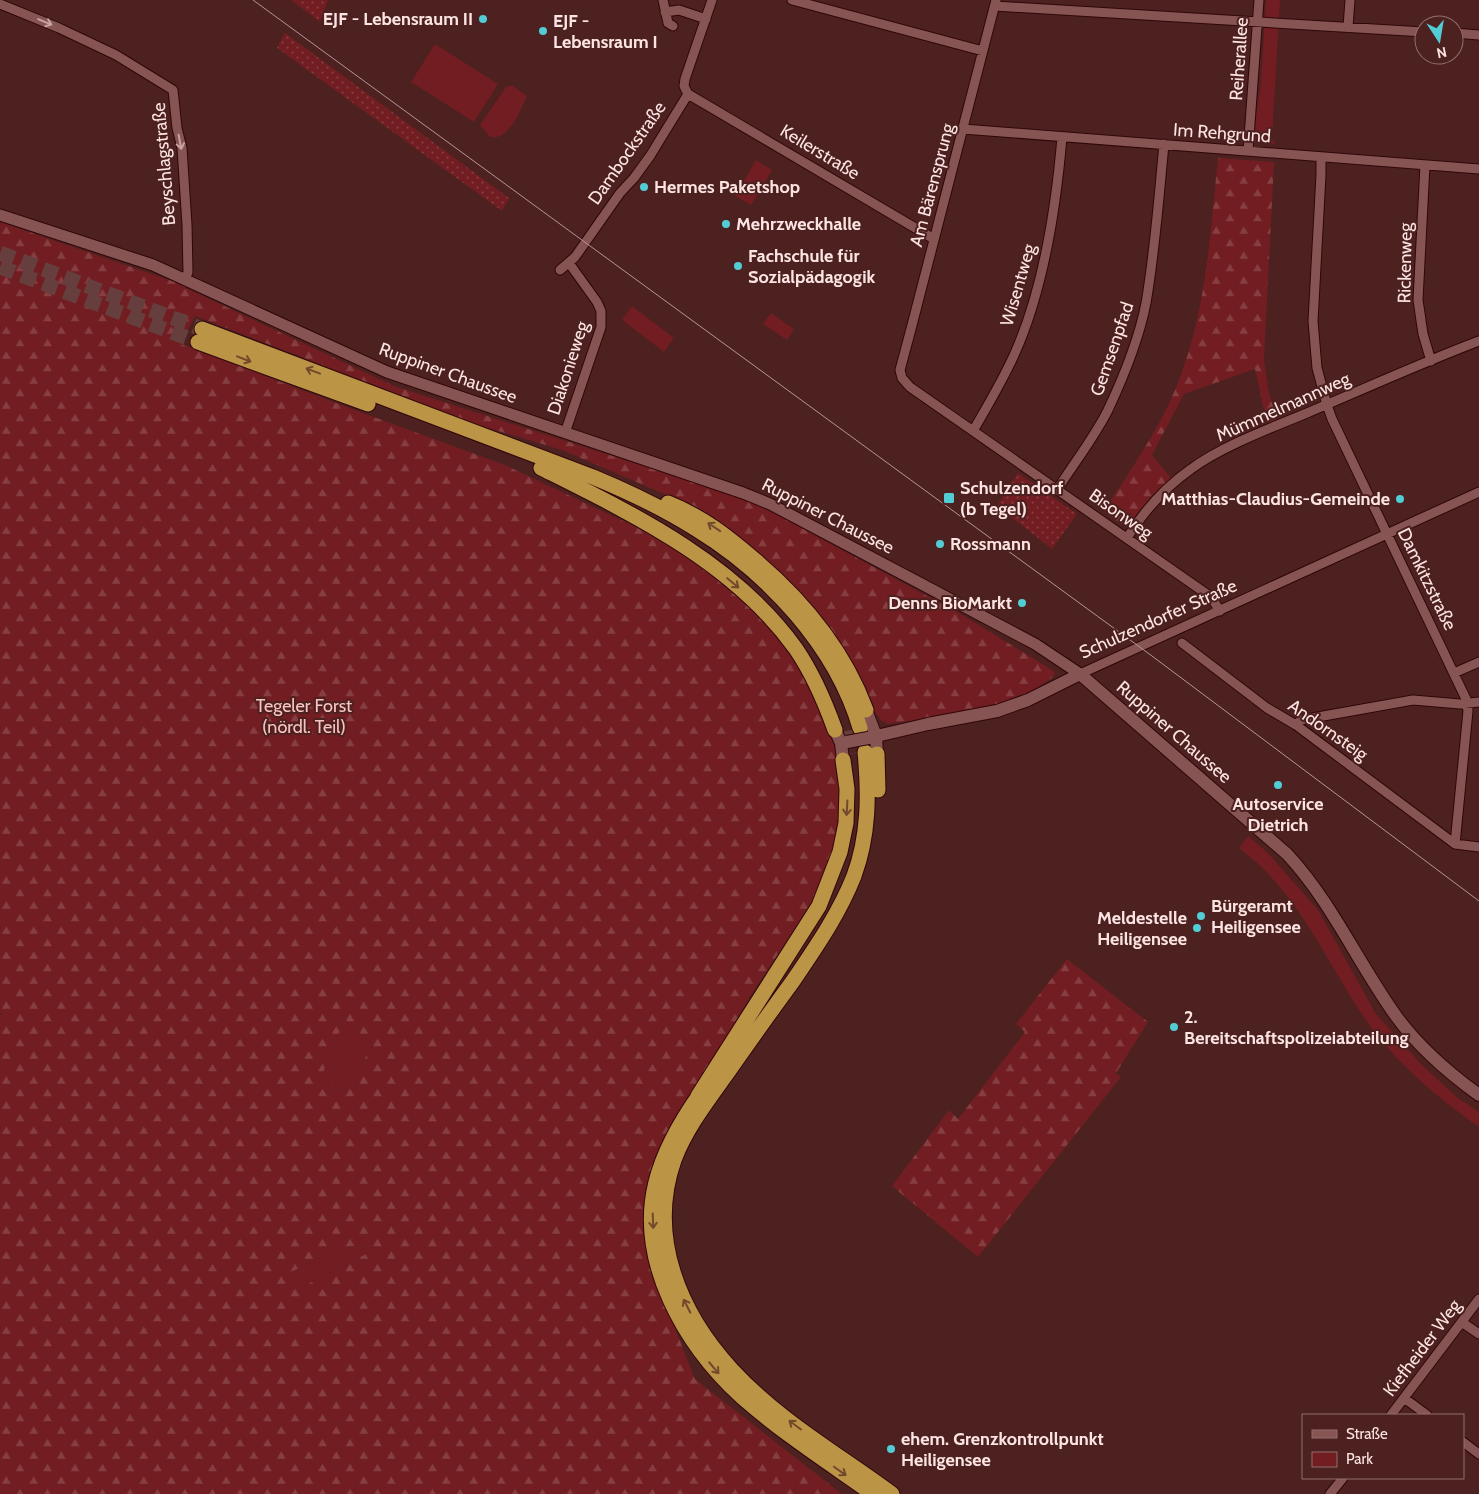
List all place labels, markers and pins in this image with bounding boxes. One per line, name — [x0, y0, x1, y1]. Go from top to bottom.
place label: EJF - Lebensraum II — [323, 8, 473, 30]
place label: EJF - Lebensraum I — [553, 10, 658, 53]
marker: EJF - Lebensraum II — [477, 13, 489, 25]
marker: EJF - Lebensraum I — [537, 25, 549, 37]
place label: Hermes Paketshop — [654, 176, 800, 198]
marker: Hermes Paketshop — [638, 181, 650, 193]
place label: Mehrzweckhalle — [736, 213, 861, 235]
marker: Mehrzweckhalle — [720, 218, 732, 230]
place label: Fachschule für Sozialpädagogik — [748, 245, 876, 288]
marker: Fachschule für Sozialpädagogik — [732, 260, 744, 272]
place label: Schulzendorf (b Tegel) — [960, 477, 1063, 520]
place label: Matthias-Claudius-Gemeinde — [1162, 488, 1390, 510]
marker: Schulzendorf (b Tegel) — [942, 491, 956, 505]
marker: Matthias-Claudius-Gemeinde — [1394, 493, 1406, 505]
place label: Rossmann — [950, 533, 1031, 555]
marker: Rossmann — [934, 538, 946, 550]
place label: Denns BioMarkt — [888, 592, 1012, 614]
marker: Denns BioMarkt — [1016, 597, 1028, 609]
marker: Autoservice Dietrich — [1272, 779, 1284, 791]
place label: Autoservice Dietrich — [1233, 793, 1323, 836]
place label: Bürgeramt Heiligensee — [1211, 895, 1301, 938]
place label: Meldestelle Heiligensee — [1097, 907, 1187, 950]
marker: Bürgeramt Heiligensee — [1195, 910, 1207, 922]
marker: Meldestelle Heiligensee — [1191, 922, 1203, 934]
place label: 2. Bereitschaftspolizeiabteilung — [1184, 1006, 1409, 1049]
marker: 2. Bereitschaftspolizeiabteilung — [1168, 1021, 1180, 1033]
place label: ehem. Grenzkontrollpunkt Heiligensee — [901, 1428, 1104, 1471]
marker: ehem. Grenzkontrollpunkt Heiligensee — [885, 1443, 897, 1455]

